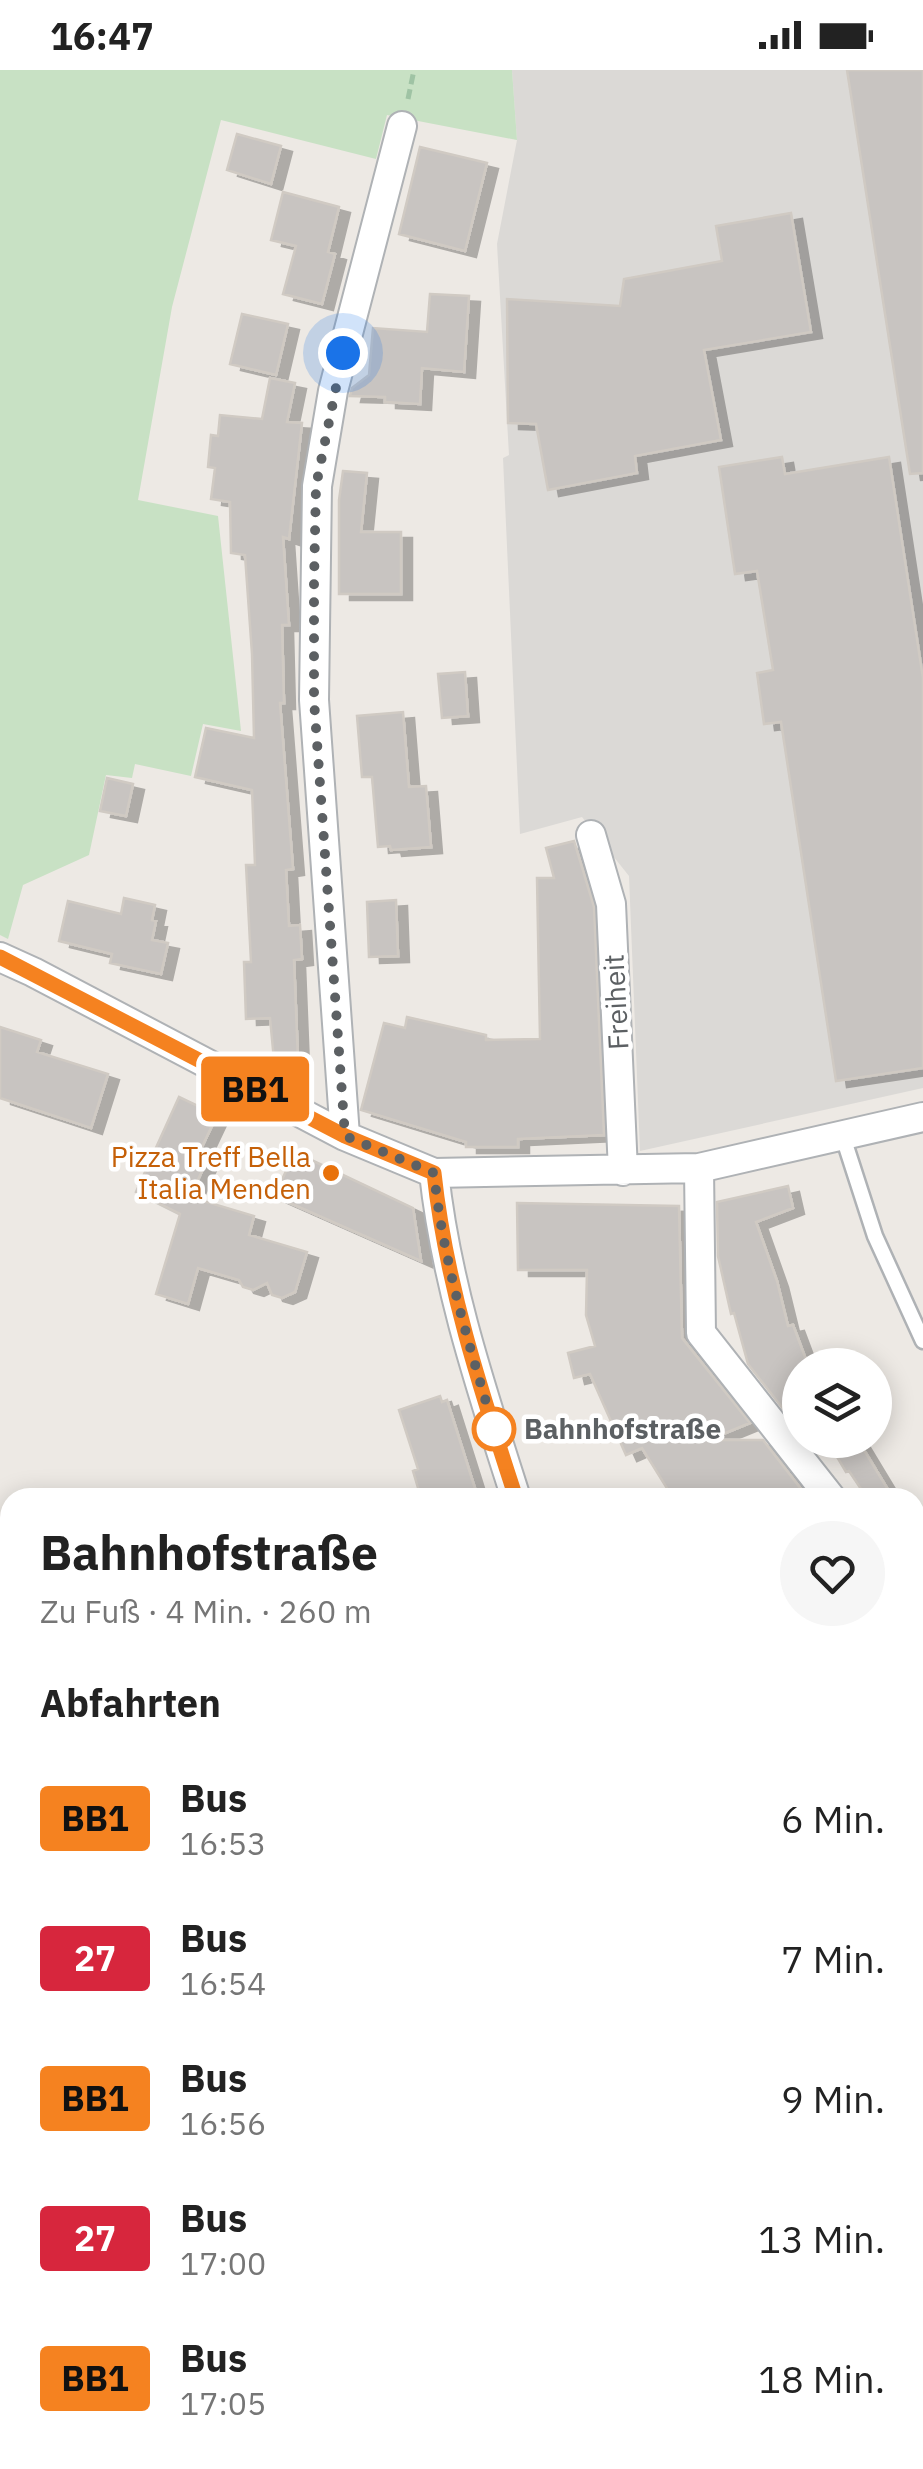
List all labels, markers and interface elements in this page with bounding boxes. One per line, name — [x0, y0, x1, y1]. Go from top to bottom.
text: 16:47 — [50, 11, 154, 60]
your location — [318, 328, 368, 378]
street label: Freiheit — [595, 953, 636, 1051]
line badge: BB1 — [198, 1056, 312, 1122]
text: BB1 — [221, 1066, 289, 1112]
place label: Pizza Treff Bella Italia Menden — [111, 1138, 311, 1207]
marker: Pizza Treff Bella Italia Menden — [320, 1162, 342, 1184]
map controls — [782, 1348, 892, 1458]
button: layers — [782, 1348, 892, 1458]
marker: Bahnhofstraße — [473, 1408, 515, 1450]
place label: Bahnhofstraße — [524, 1410, 721, 1447]
text: Bahnhofstraße — [40, 1521, 378, 1583]
button: heart — [780, 1521, 885, 1626]
text: Zu Fuß · 4 Min. · 260 m — [40, 1590, 372, 1632]
text: Abfahrten — [40, 1678, 221, 1727]
text: Bus — [180, 1773, 247, 1822]
text: 6 Min. — [781, 1794, 885, 1843]
text: BB1 — [61, 1795, 129, 1841]
text: 16:53 — [180, 1822, 266, 1864]
text: Bus — [180, 1913, 247, 1962]
text: 7 Min. — [781, 1934, 885, 1983]
text: 27 — [74, 1935, 116, 1981]
text: 16:54 — [180, 1962, 266, 2004]
text: Bus — [180, 2053, 247, 2102]
text: 9 Min. — [781, 2074, 885, 2123]
text: BB1 — [61, 2075, 129, 2121]
text: 16:56 — [180, 2102, 266, 2144]
text: Bus — [180, 2193, 247, 2242]
text: 13 Min. — [758, 2214, 885, 2263]
text: 27 — [74, 2215, 116, 2261]
text: 17:00 — [180, 2242, 266, 2284]
text: Bus — [180, 2333, 247, 2382]
text: 18 Min. — [758, 2354, 885, 2403]
text: BB1 — [61, 2355, 129, 2401]
text: 17:05 — [180, 2382, 266, 2424]

